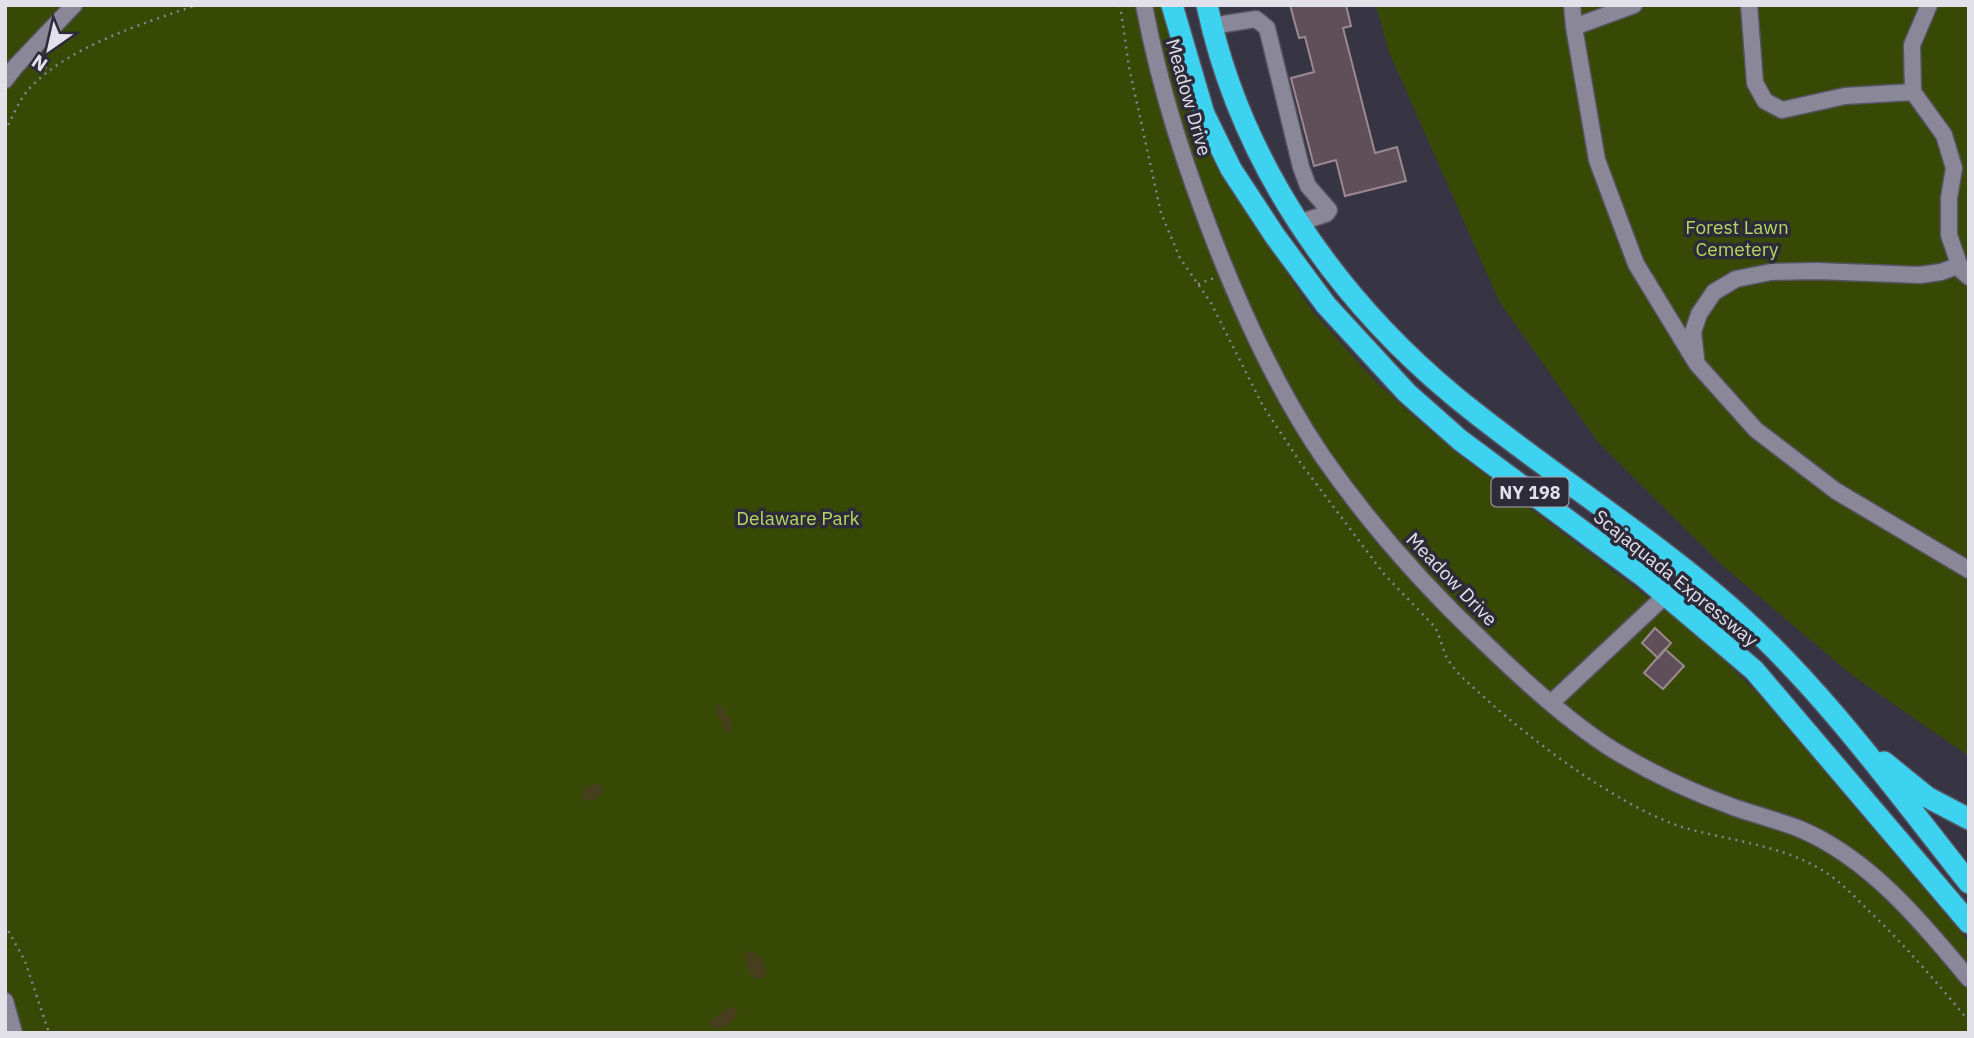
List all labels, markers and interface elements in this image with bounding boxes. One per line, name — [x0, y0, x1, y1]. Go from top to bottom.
north arrow — [14, 14, 84, 84]
street label: Meadow Drive — [1161, 36, 1217, 158]
text: N — [27, 49, 52, 77]
park label: Forest Lawn Cemetery — [1685, 215, 1789, 261]
road number: NY 198 — [1492, 478, 1568, 506]
street label: Scajaquada Expressway — [1589, 504, 1763, 652]
park label: Delaware Park — [736, 506, 860, 530]
street label: Meadow Drive — [1401, 527, 1503, 631]

